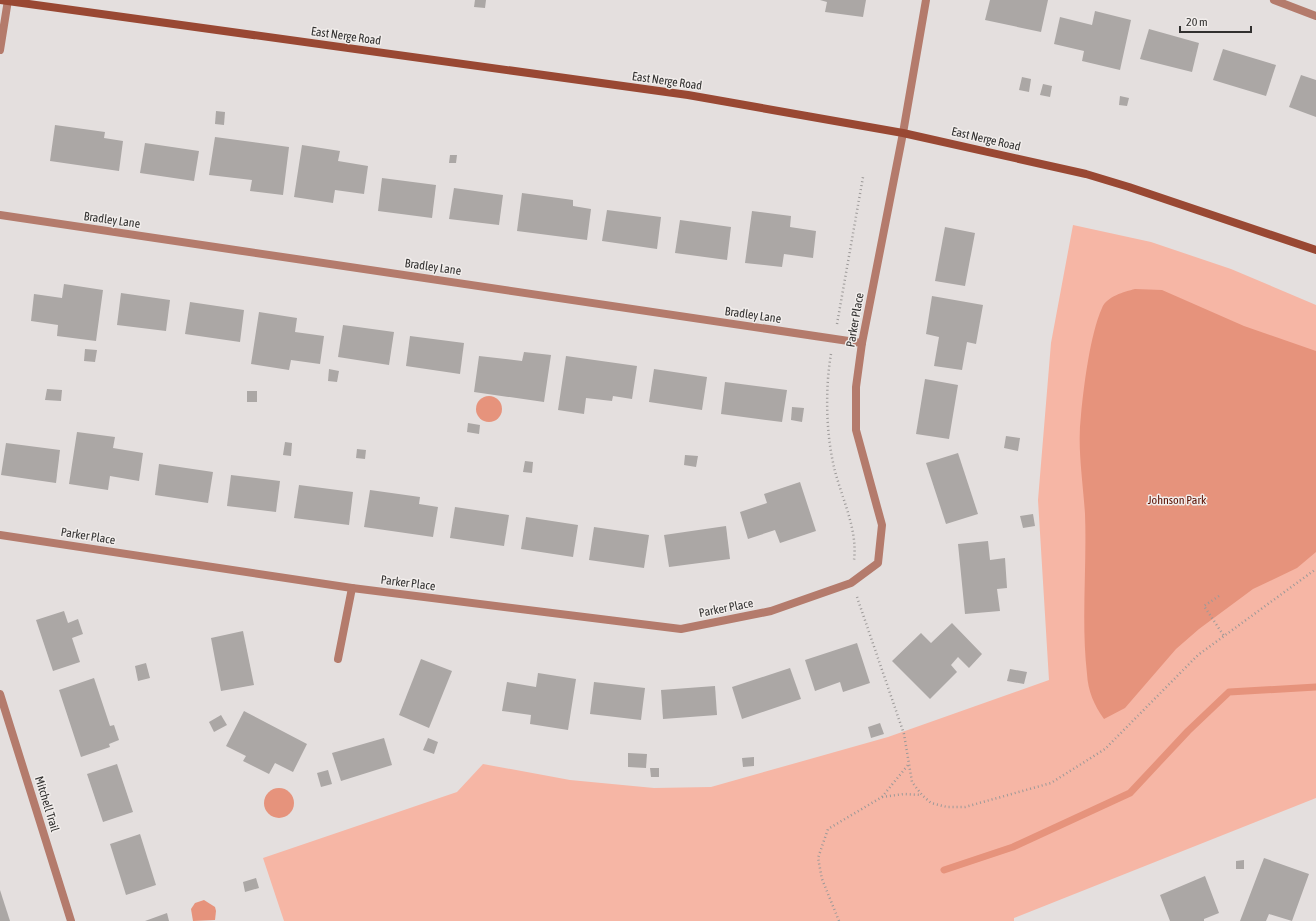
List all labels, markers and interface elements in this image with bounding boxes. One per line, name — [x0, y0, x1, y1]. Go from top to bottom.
scale bar — [1180, 8, 1251, 34]
text: 20 m — [1186, 15, 1208, 29]
street label: East Nerge Road — [310, 24, 382, 48]
street label: East Nerge Road — [631, 69, 703, 93]
street label: East Nerge Road — [950, 124, 1022, 154]
street label: Bradley Lane — [83, 209, 141, 231]
street label: Bradley Lane — [404, 256, 462, 278]
street label: Parker Place — [843, 292, 867, 348]
street label: Bradley Lane — [724, 304, 782, 326]
park label: Johnson Park — [1148, 493, 1207, 507]
street label: Parker Place — [60, 525, 116, 547]
street label: Parker Place — [380, 573, 436, 593]
street label: Parker Place — [698, 596, 754, 620]
street label: Mitchell Trail — [32, 775, 62, 834]

